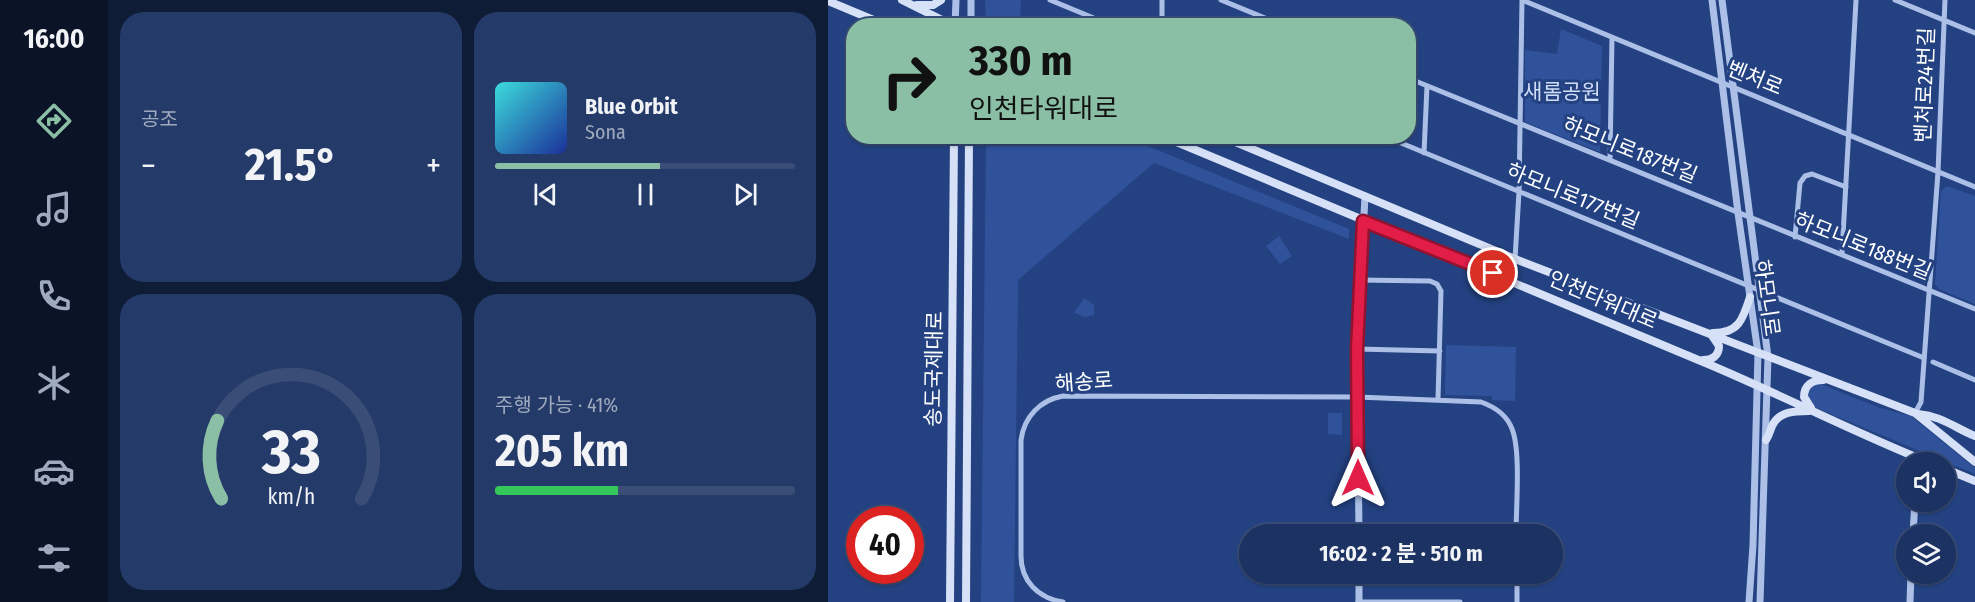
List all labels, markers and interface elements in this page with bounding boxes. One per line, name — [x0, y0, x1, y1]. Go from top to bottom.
text: 16:00 — [23, 23, 85, 55]
street label: 벤처로24번길 — [1910, 27, 1940, 143]
text: 330 m — [969, 36, 1072, 86]
icon: right — [870, 42, 948, 120]
street label: 벤처로 — [1723, 55, 1787, 101]
park label: 새롬공원 — [1523, 79, 1601, 105]
text: Blue Orbit — [585, 93, 678, 120]
text: 인천타워대로 — [969, 93, 1118, 125]
icon: directions — [33, 100, 75, 142]
text: 공조 — [141, 107, 178, 131]
street label: 하모니로187번길 — [1559, 111, 1701, 189]
text: Sona — [585, 120, 626, 144]
text: 21.5° — [245, 138, 337, 192]
text: − — [141, 146, 156, 186]
text: + — [426, 146, 441, 186]
street label: 하모니로177번길 — [1503, 158, 1643, 234]
icon: previous — [529, 178, 562, 211]
icon: pause — [629, 178, 662, 211]
icon: next — [729, 178, 762, 211]
icon: music — [33, 188, 75, 230]
street label: 하모니로188번길 — [1791, 207, 1935, 285]
pin — [1467, 247, 1518, 298]
icon: arrive — [1476, 256, 1509, 289]
street label: 하모니로 — [1749, 258, 1785, 338]
street label: 인천타워대로 — [1545, 265, 1661, 335]
icon: phone — [33, 275, 75, 317]
street label: 송도국제대로 — [920, 311, 948, 427]
icon: climate — [33, 362, 75, 404]
street label: 해송로 — [1054, 367, 1114, 397]
text: 주행 가능 · 41% — [495, 393, 618, 417]
text: 33 — [260, 415, 321, 490]
text: 205 km — [495, 424, 629, 478]
position arrow — [1326, 446, 1390, 510]
icon: car — [33, 450, 75, 492]
map controls — [1896, 452, 1956, 584]
button: sound — [1896, 452, 1956, 512]
text: km/h — [267, 484, 315, 510]
speed limit sign: 40 — [846, 506, 924, 584]
button: layers — [1896, 524, 1956, 584]
icon: filters — [33, 537, 75, 579]
text: 16:02 · 2 분 · 510 m — [1319, 540, 1483, 567]

